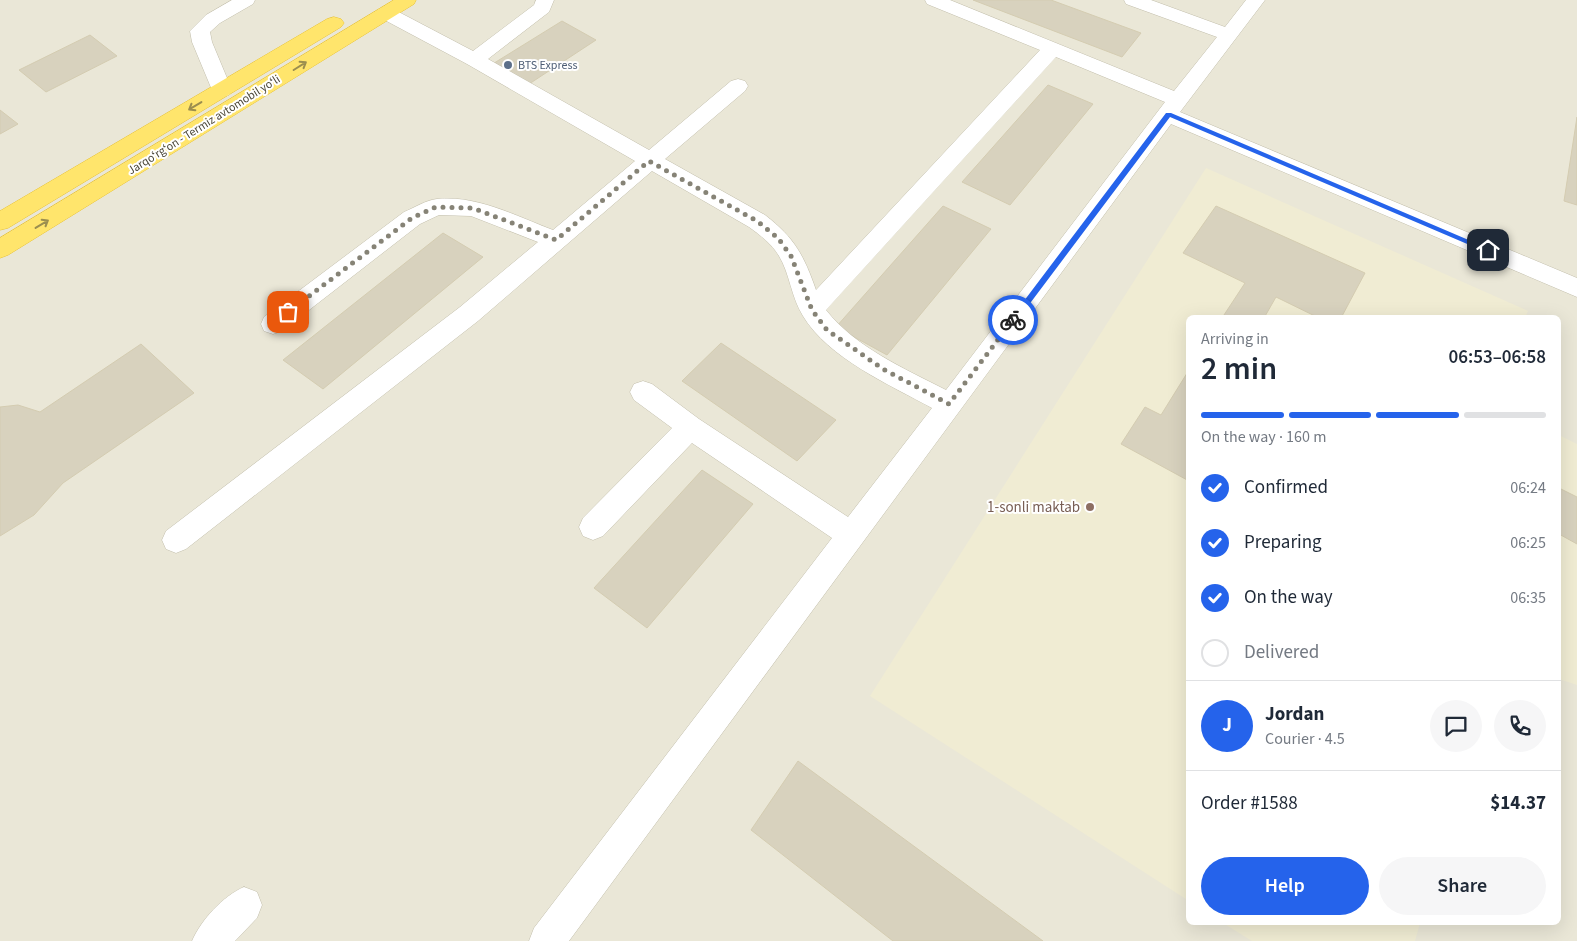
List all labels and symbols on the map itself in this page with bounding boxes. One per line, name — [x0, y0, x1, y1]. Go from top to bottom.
place label: BTS Express — [518, 57, 578, 74]
marker: BTS Express — [502, 59, 514, 71]
one-way arrow — [292, 60, 306, 70]
street label: Jarqoʻrgʻon - Termiz avtomobil yoʻli — [124, 71, 284, 179]
one-way arrow — [188, 102, 202, 112]
one-way arrow — [34, 219, 48, 229]
pin — [1467, 229, 1509, 271]
pin — [267, 291, 309, 333]
courier — [988, 295, 1038, 345]
place label: 1-sonli maktab — [987, 497, 1080, 518]
marker: 1-sonli maktab — [1084, 501, 1096, 513]

